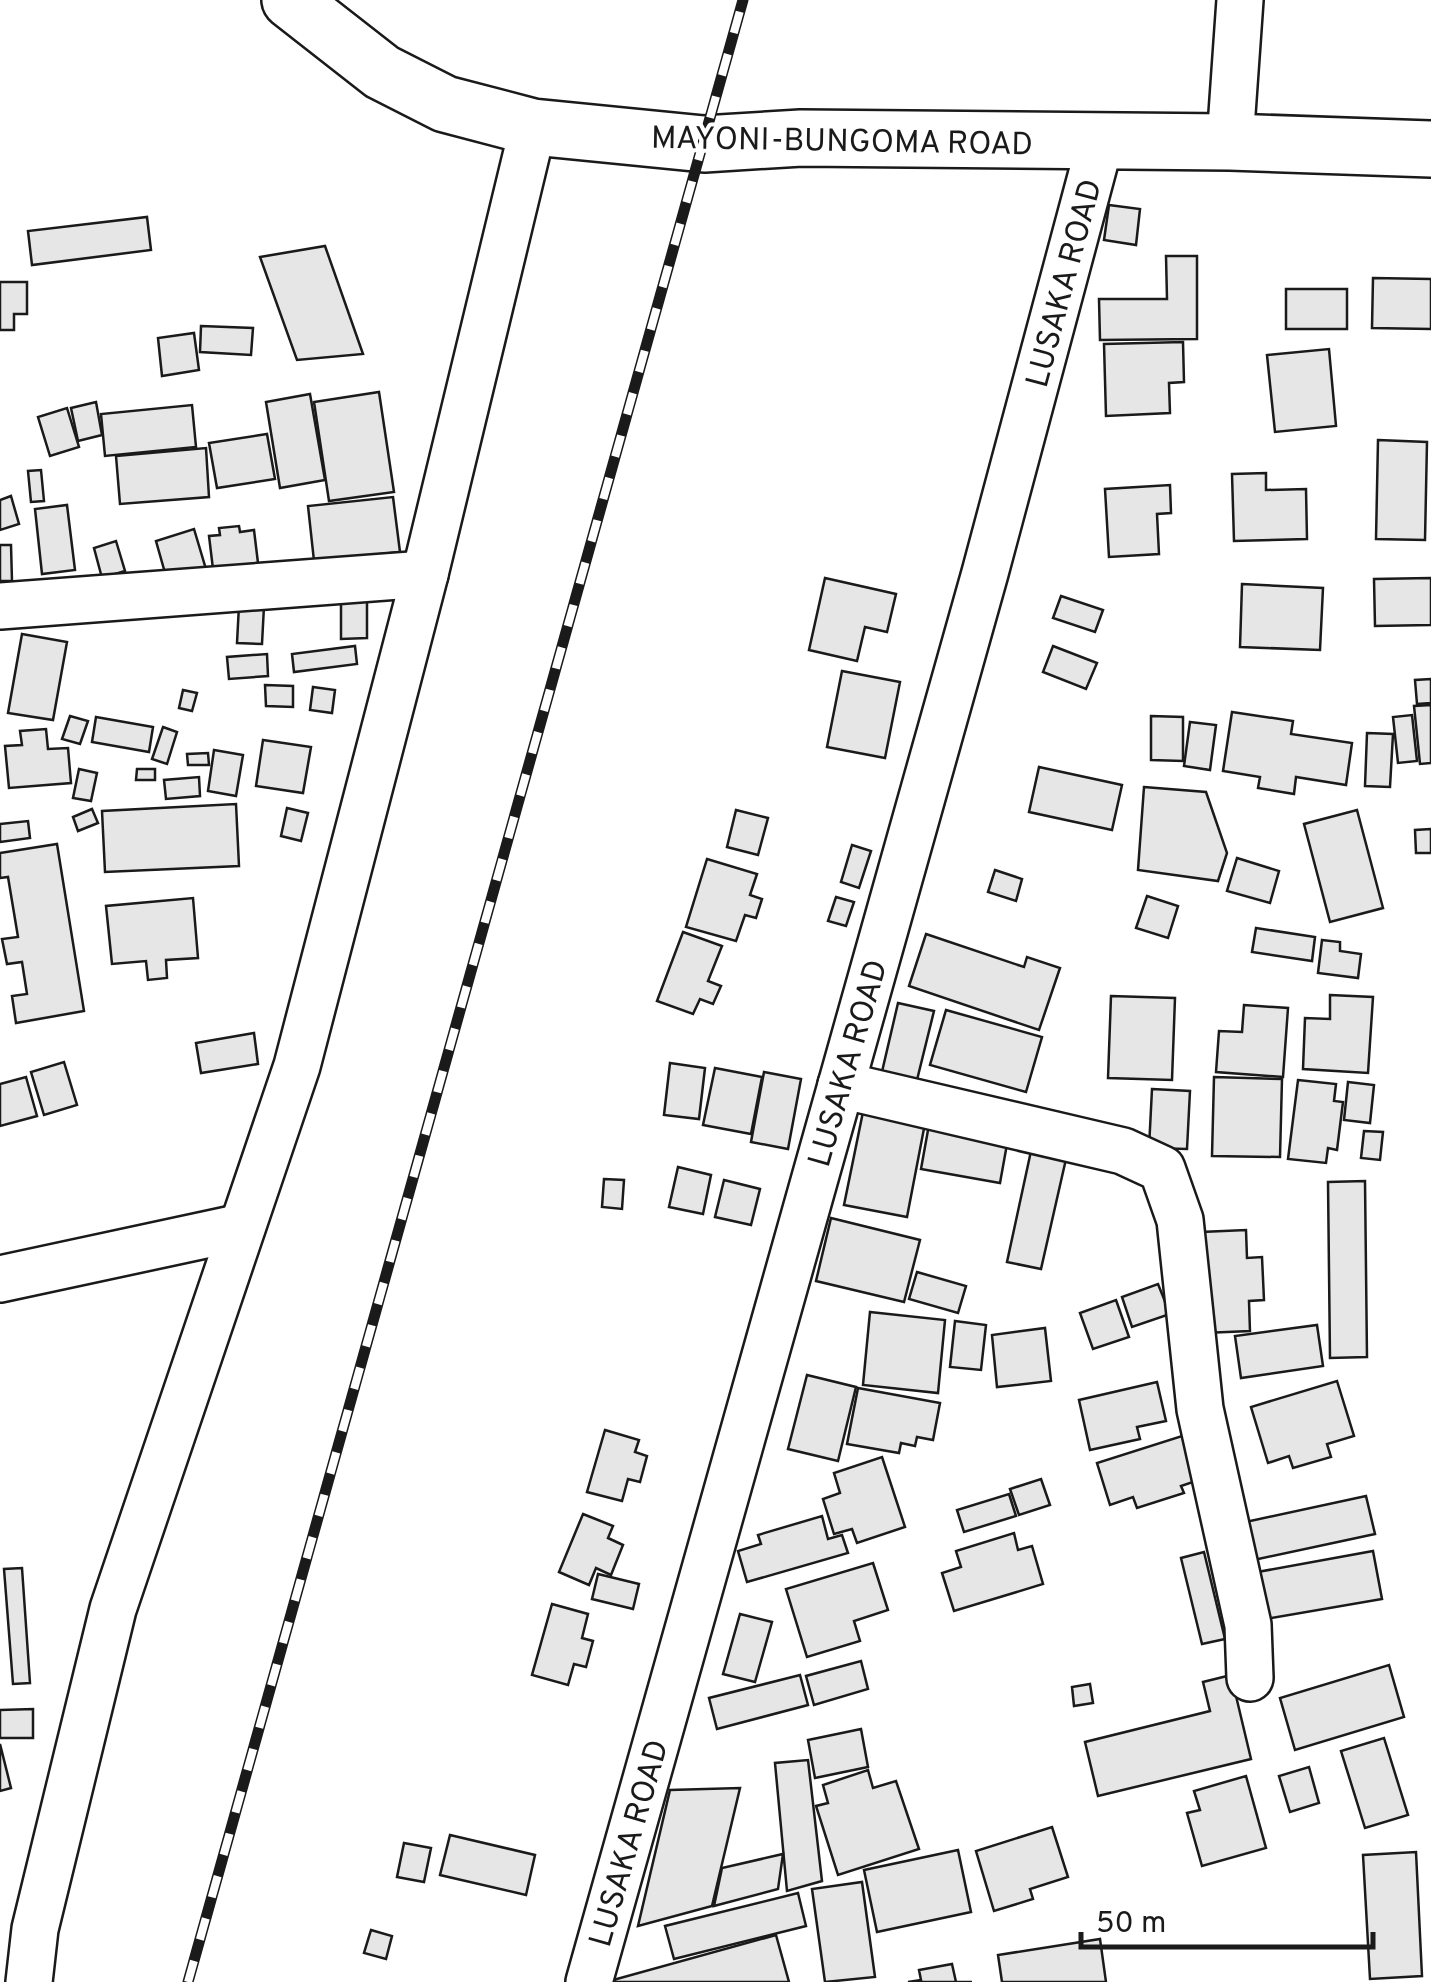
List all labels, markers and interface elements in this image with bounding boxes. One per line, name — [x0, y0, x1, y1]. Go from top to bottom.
street label: MAYONI-BUNGOMA ROAD — [650, 120, 1033, 166]
street label: LUSAKA ROAD — [1019, 175, 1113, 392]
street label: LUSAKA ROAD — [801, 955, 899, 1172]
street label: LUSAKA ROAD — [582, 1735, 680, 1952]
scale bar — [1081, 1887, 1374, 1949]
text: 50 m — [1096, 1906, 1166, 1943]

